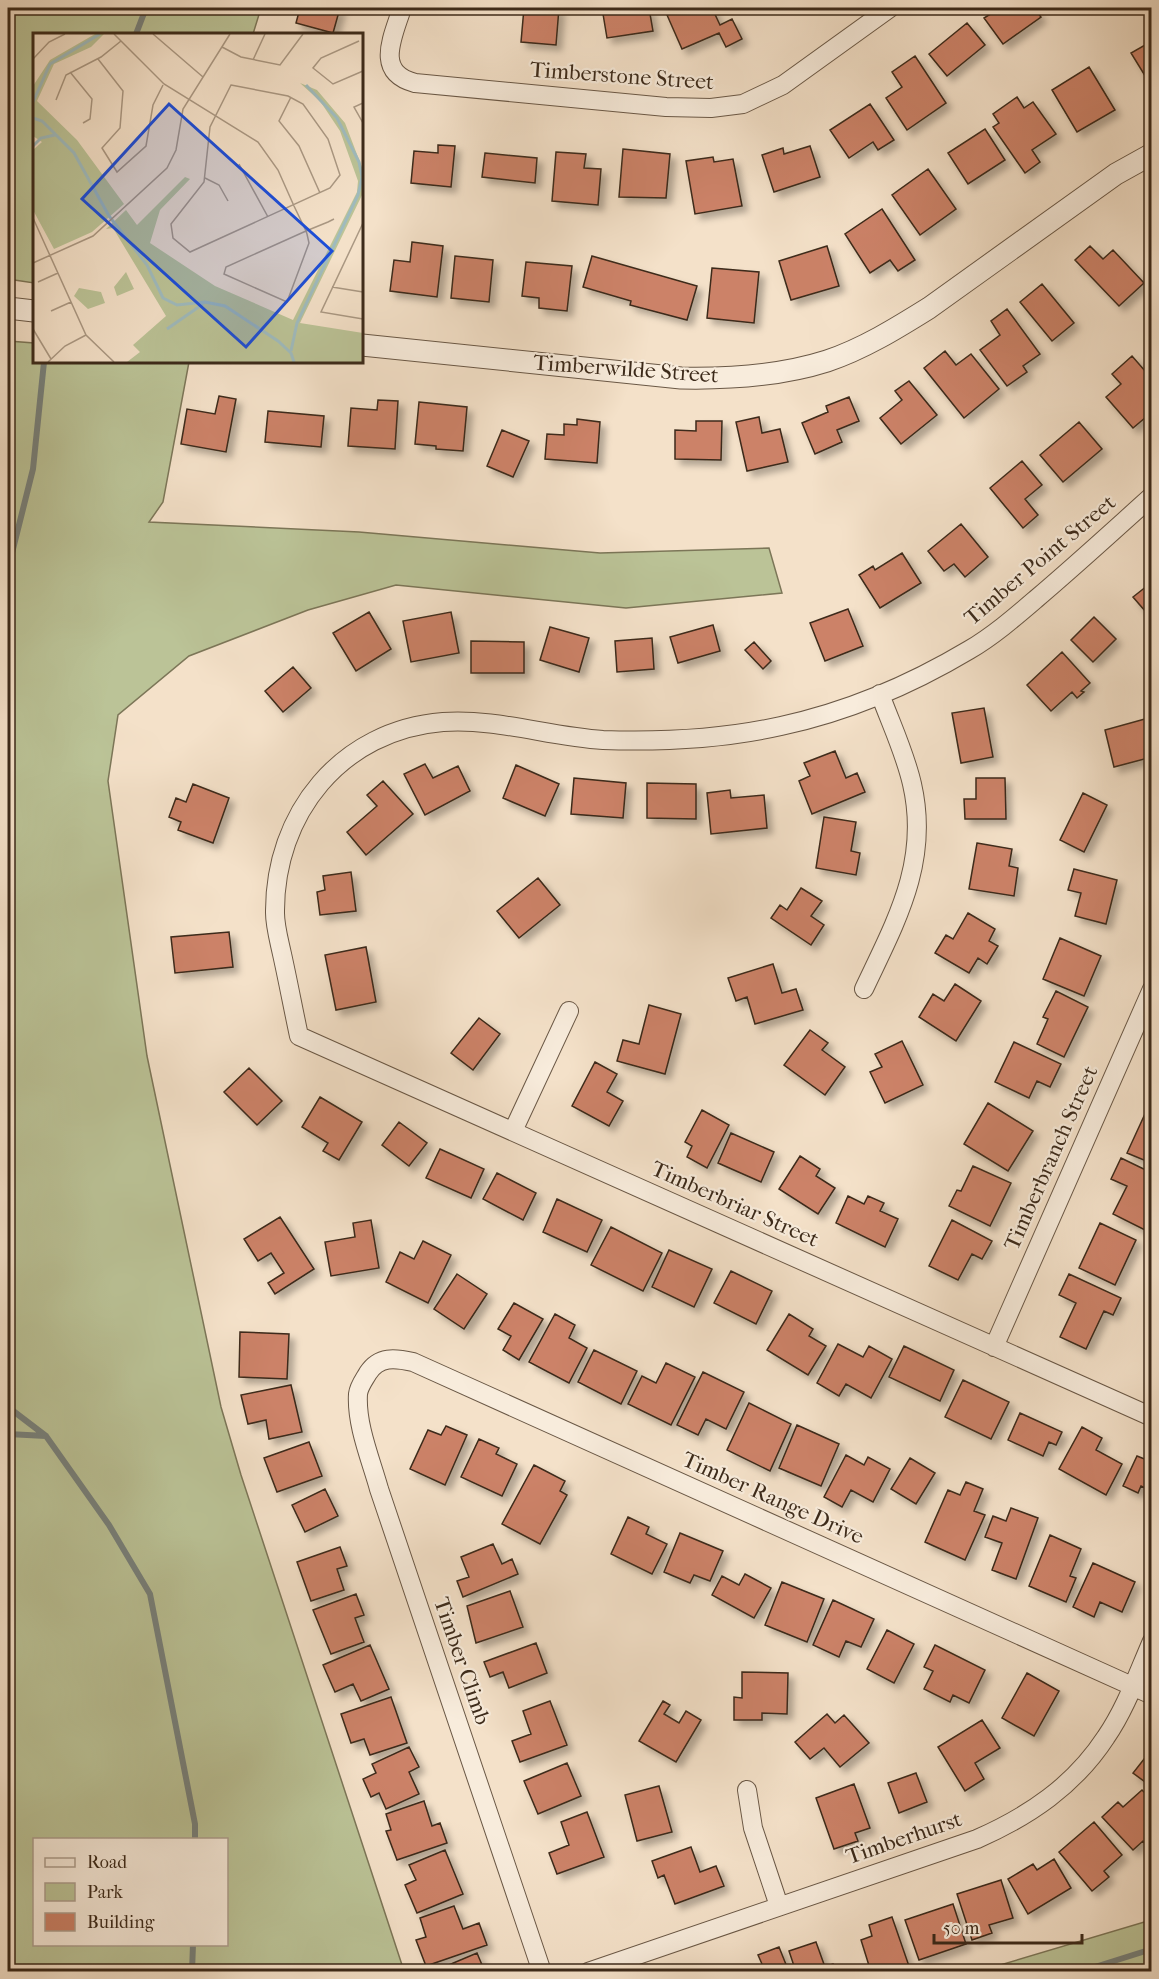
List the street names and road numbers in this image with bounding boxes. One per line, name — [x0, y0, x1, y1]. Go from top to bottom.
street label: Timberstone Street — [529, 57, 715, 95]
street label: Timberwilde Street — [533, 350, 720, 388]
street label: Timber Point Street — [959, 489, 1121, 631]
street label: Timberbranch Street — [999, 1062, 1103, 1254]
street label: Timberbriar Street — [647, 1155, 823, 1253]
street label: Timber Range Drive — [678, 1446, 868, 1550]
street label: Timber Climb — [428, 1594, 496, 1728]
street label: Timberhurst — [843, 1806, 965, 1870]

